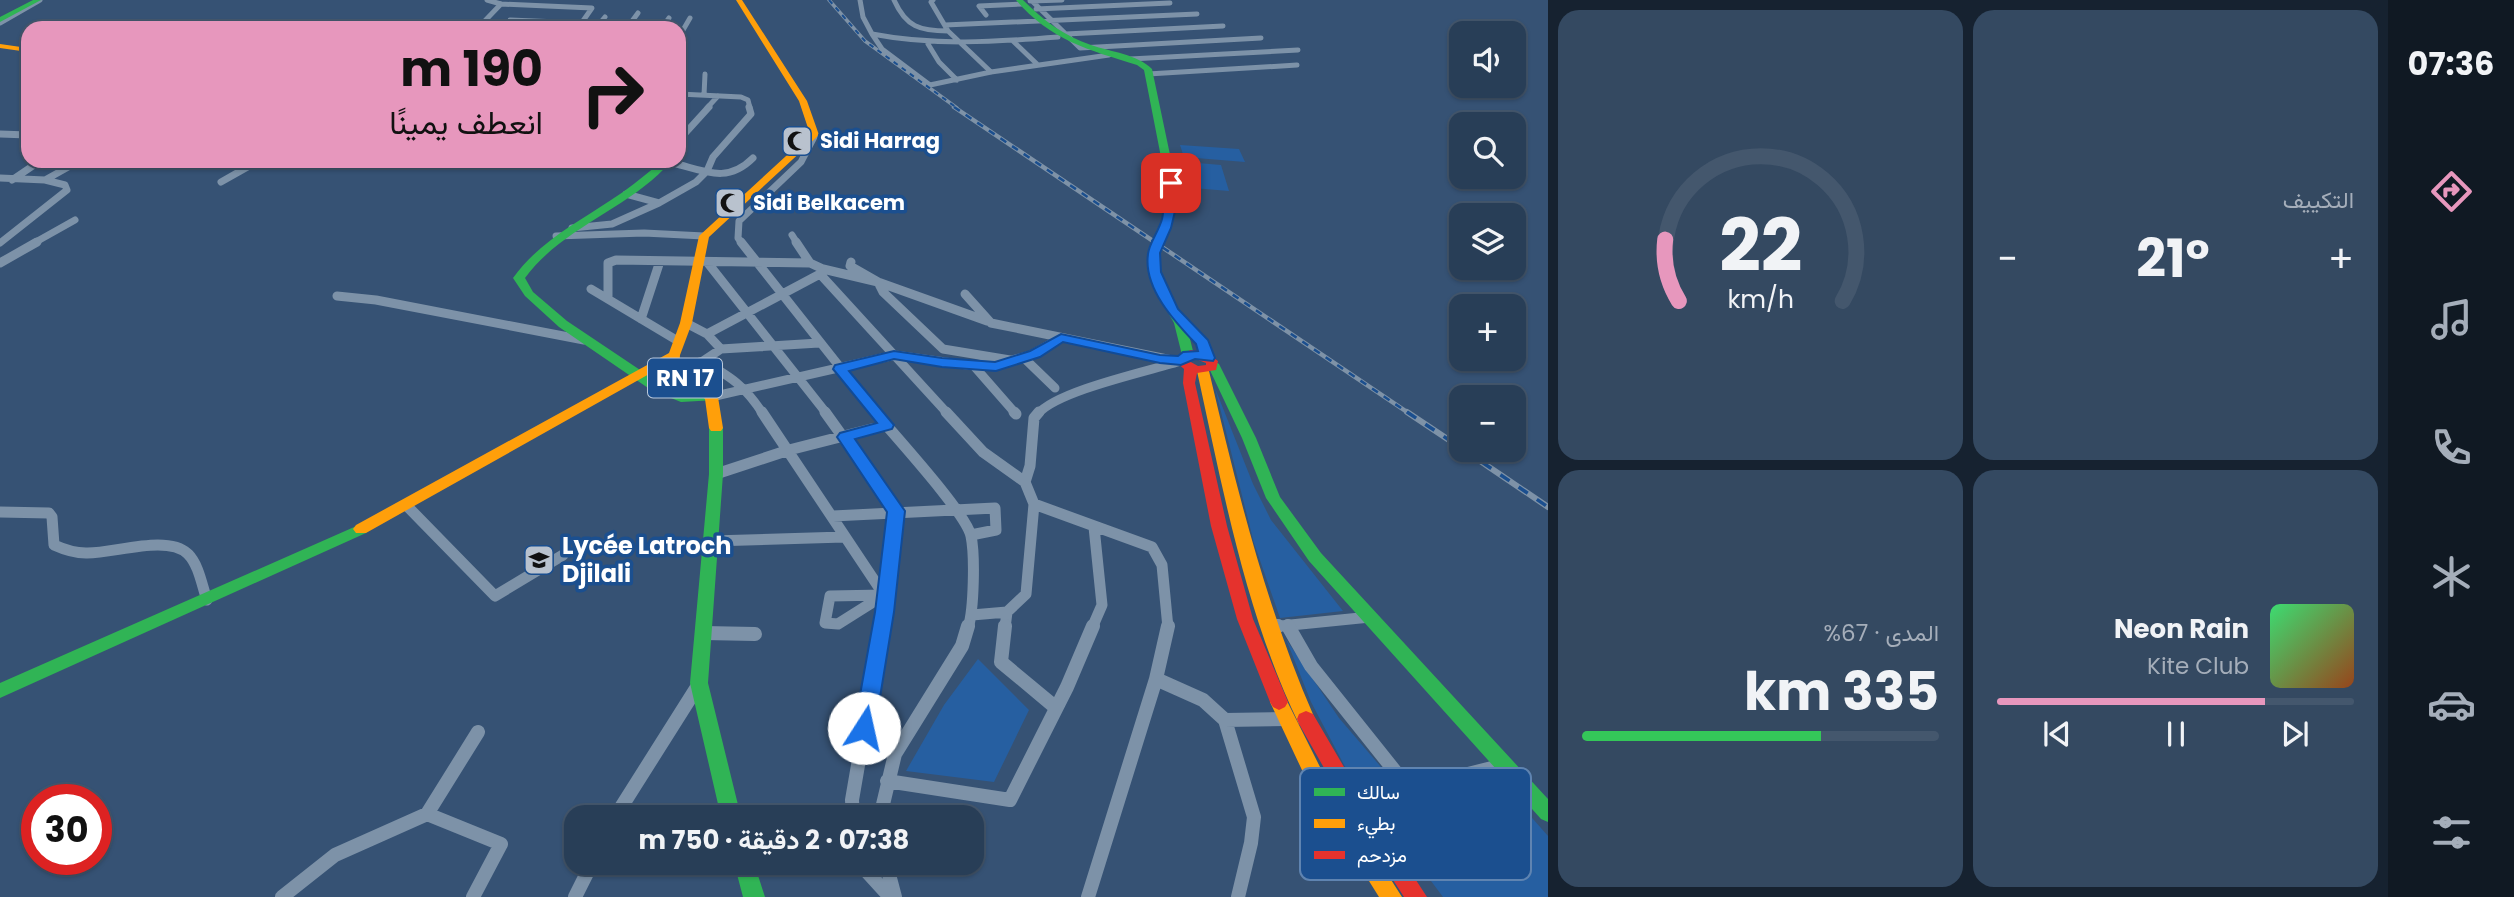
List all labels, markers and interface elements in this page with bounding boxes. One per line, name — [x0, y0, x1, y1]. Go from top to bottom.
map controls — [1449, 21, 1526, 462]
button: sound — [1449, 21, 1526, 98]
text: 190 m — [400, 35, 543, 103]
text: 07:36 — [2408, 41, 2494, 86]
icon: right — [567, 49, 658, 140]
text: انعطف يمينًا — [389, 100, 543, 145]
button: search — [1449, 112, 1526, 189]
mosque icon: Sidi Harrag — [780, 124, 814, 158]
place label: Sidi Harrag — [820, 126, 940, 155]
pin — [1141, 153, 1201, 213]
icon: arrive — [1152, 164, 1190, 202]
icon: directions — [2427, 167, 2476, 216]
text: التكييف — [2283, 184, 2354, 216]
mosque icon: Sidi Belkacem — [713, 186, 747, 220]
place label: Sidi Belkacem — [753, 188, 905, 217]
text: 22 — [1719, 195, 1802, 296]
button: layers — [1449, 203, 1526, 280]
text: 21° — [2136, 222, 2210, 295]
text: − — [1997, 232, 2018, 285]
text: + — [2328, 232, 2354, 285]
text: km/h — [1727, 282, 1794, 317]
button: + — [1449, 294, 1526, 371]
icon: music — [2427, 295, 2476, 344]
road number: RN 17 — [648, 358, 722, 398]
button: − — [1449, 385, 1526, 462]
icon: phone — [2427, 423, 2476, 472]
place label: Lycée Latroch Djilali — [562, 529, 732, 590]
school or university icon: Lycée Latroch Djilali — [522, 543, 556, 577]
icon: climate — [2427, 552, 2476, 601]
text: Neon Rain — [2114, 611, 2249, 647]
text: المدى · 67% — [1824, 617, 1939, 649]
text: Kite Club — [2147, 650, 2249, 682]
text: 335 km — [1744, 655, 1939, 728]
icon: car — [2427, 680, 2476, 729]
position arrow — [827, 691, 901, 765]
icon: previous — [2038, 715, 2076, 753]
icon: pause — [2157, 715, 2195, 753]
icon: next — [2276, 715, 2314, 753]
legend — [1300, 768, 1531, 880]
text: سالك — [1357, 779, 1400, 806]
speed limit sign: 30 — [21, 784, 112, 875]
icon: filters — [2427, 808, 2476, 857]
text: بطيء — [1357, 810, 1395, 839]
text: 07:38 · 2 دقيقة · 750 m — [639, 822, 909, 858]
text: مزدحم — [1357, 842, 1407, 869]

